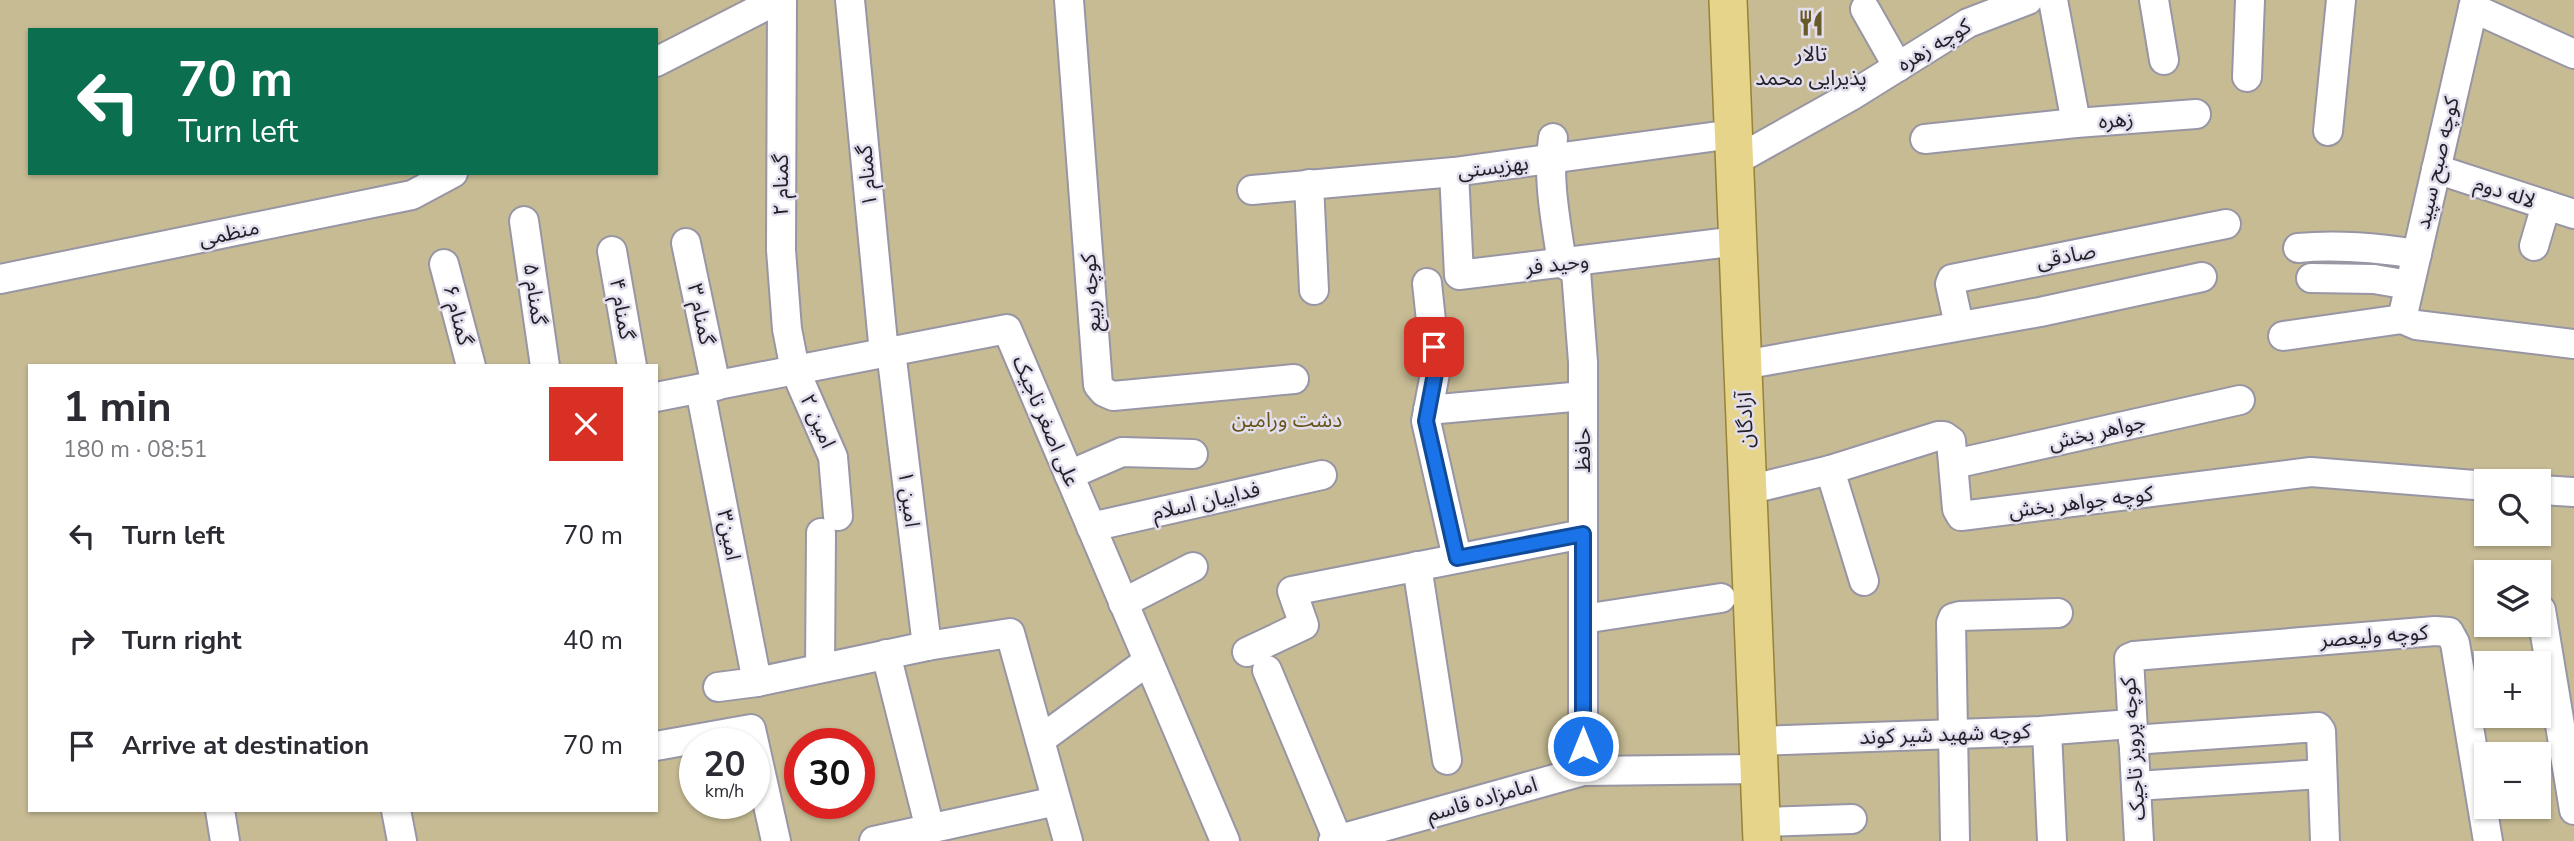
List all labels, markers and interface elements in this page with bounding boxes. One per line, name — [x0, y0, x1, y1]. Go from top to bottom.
restaurant icon: تالار پذیرایی محمد — [1796, 8, 1826, 38]
street label: کوچه زهره — [1892, 12, 1976, 78]
place label: تالار پذیرایی محمد — [1755, 40, 1867, 92]
text: 70 m — [178, 46, 293, 113]
icon: left — [63, 56, 154, 147]
street label: کوچه صبح سپید — [2408, 94, 2467, 232]
street label: زهره — [2098, 105, 2134, 135]
text: Turn left — [178, 110, 298, 153]
street label: گمنام ۱ — [850, 144, 886, 208]
street label: بهزیستی — [1456, 149, 1530, 185]
street label: گمنام ۲ — [767, 154, 797, 216]
street label: لاله دوم — [2470, 169, 2539, 217]
street label: منظمی — [196, 213, 262, 253]
street label: صادقی — [2034, 237, 2098, 275]
street label: وحید فر — [1523, 246, 1590, 282]
street label: کوچه ربیع — [1074, 253, 1109, 333]
street label: گمنام ۵ — [515, 262, 553, 327]
street label: گمنام ۴ — [601, 276, 641, 342]
street label: گمنام ۳ — [679, 281, 721, 348]
street label: گمنام ۶ — [435, 282, 480, 349]
pin — [1404, 317, 1464, 377]
icon: arrive — [1415, 328, 1453, 366]
street label: علی اصغر تاجیک — [1006, 351, 1086, 491]
text: 1 min — [63, 379, 172, 436]
button: close — [549, 387, 623, 461]
street label: امین ۲ — [794, 389, 842, 453]
street label: آزادگان — [1730, 391, 1760, 449]
park label: دشت ورامین — [1232, 406, 1342, 434]
street label: جواهر بخش — [2046, 407, 2148, 457]
street label: حافظ — [1569, 427, 1597, 473]
text: 180 m · 08:51 — [63, 434, 208, 465]
street label: امین ۱ — [892, 469, 926, 529]
map controls — [2474, 469, 2551, 819]
button: search — [2474, 469, 2551, 546]
street label: فداییان اسلام — [1149, 475, 1263, 529]
street label: کوچه جواهر بخش — [2007, 479, 2155, 525]
street label: امین۳ — [710, 507, 748, 563]
icon: left — [63, 517, 101, 555]
text: Turn left — [122, 518, 225, 553]
text: 70 m — [563, 518, 623, 553]
button: layers — [2474, 560, 2551, 637]
street label: کوچه ولیعصر — [2318, 618, 2429, 654]
icon: right — [63, 622, 101, 660]
text: Turn right — [122, 623, 241, 658]
text: 40 m — [563, 623, 623, 658]
button: + — [2474, 651, 2551, 728]
street label: کوچه پرویز تاجیک — [2114, 676, 2152, 822]
position arrow — [1546, 709, 1620, 783]
street label: کوچه شهید شیر کوند — [1859, 717, 2032, 751]
icon: arrive — [63, 727, 101, 765]
text: Arrive at destination — [122, 728, 369, 763]
text: 70 m — [563, 728, 623, 763]
speed limit sign: 30 — [784, 728, 875, 819]
text: 20 — [703, 741, 746, 788]
button: − — [2474, 742, 2551, 819]
street label: امامزاده قاسم — [1424, 770, 1541, 829]
text: km/h — [705, 779, 744, 803]

